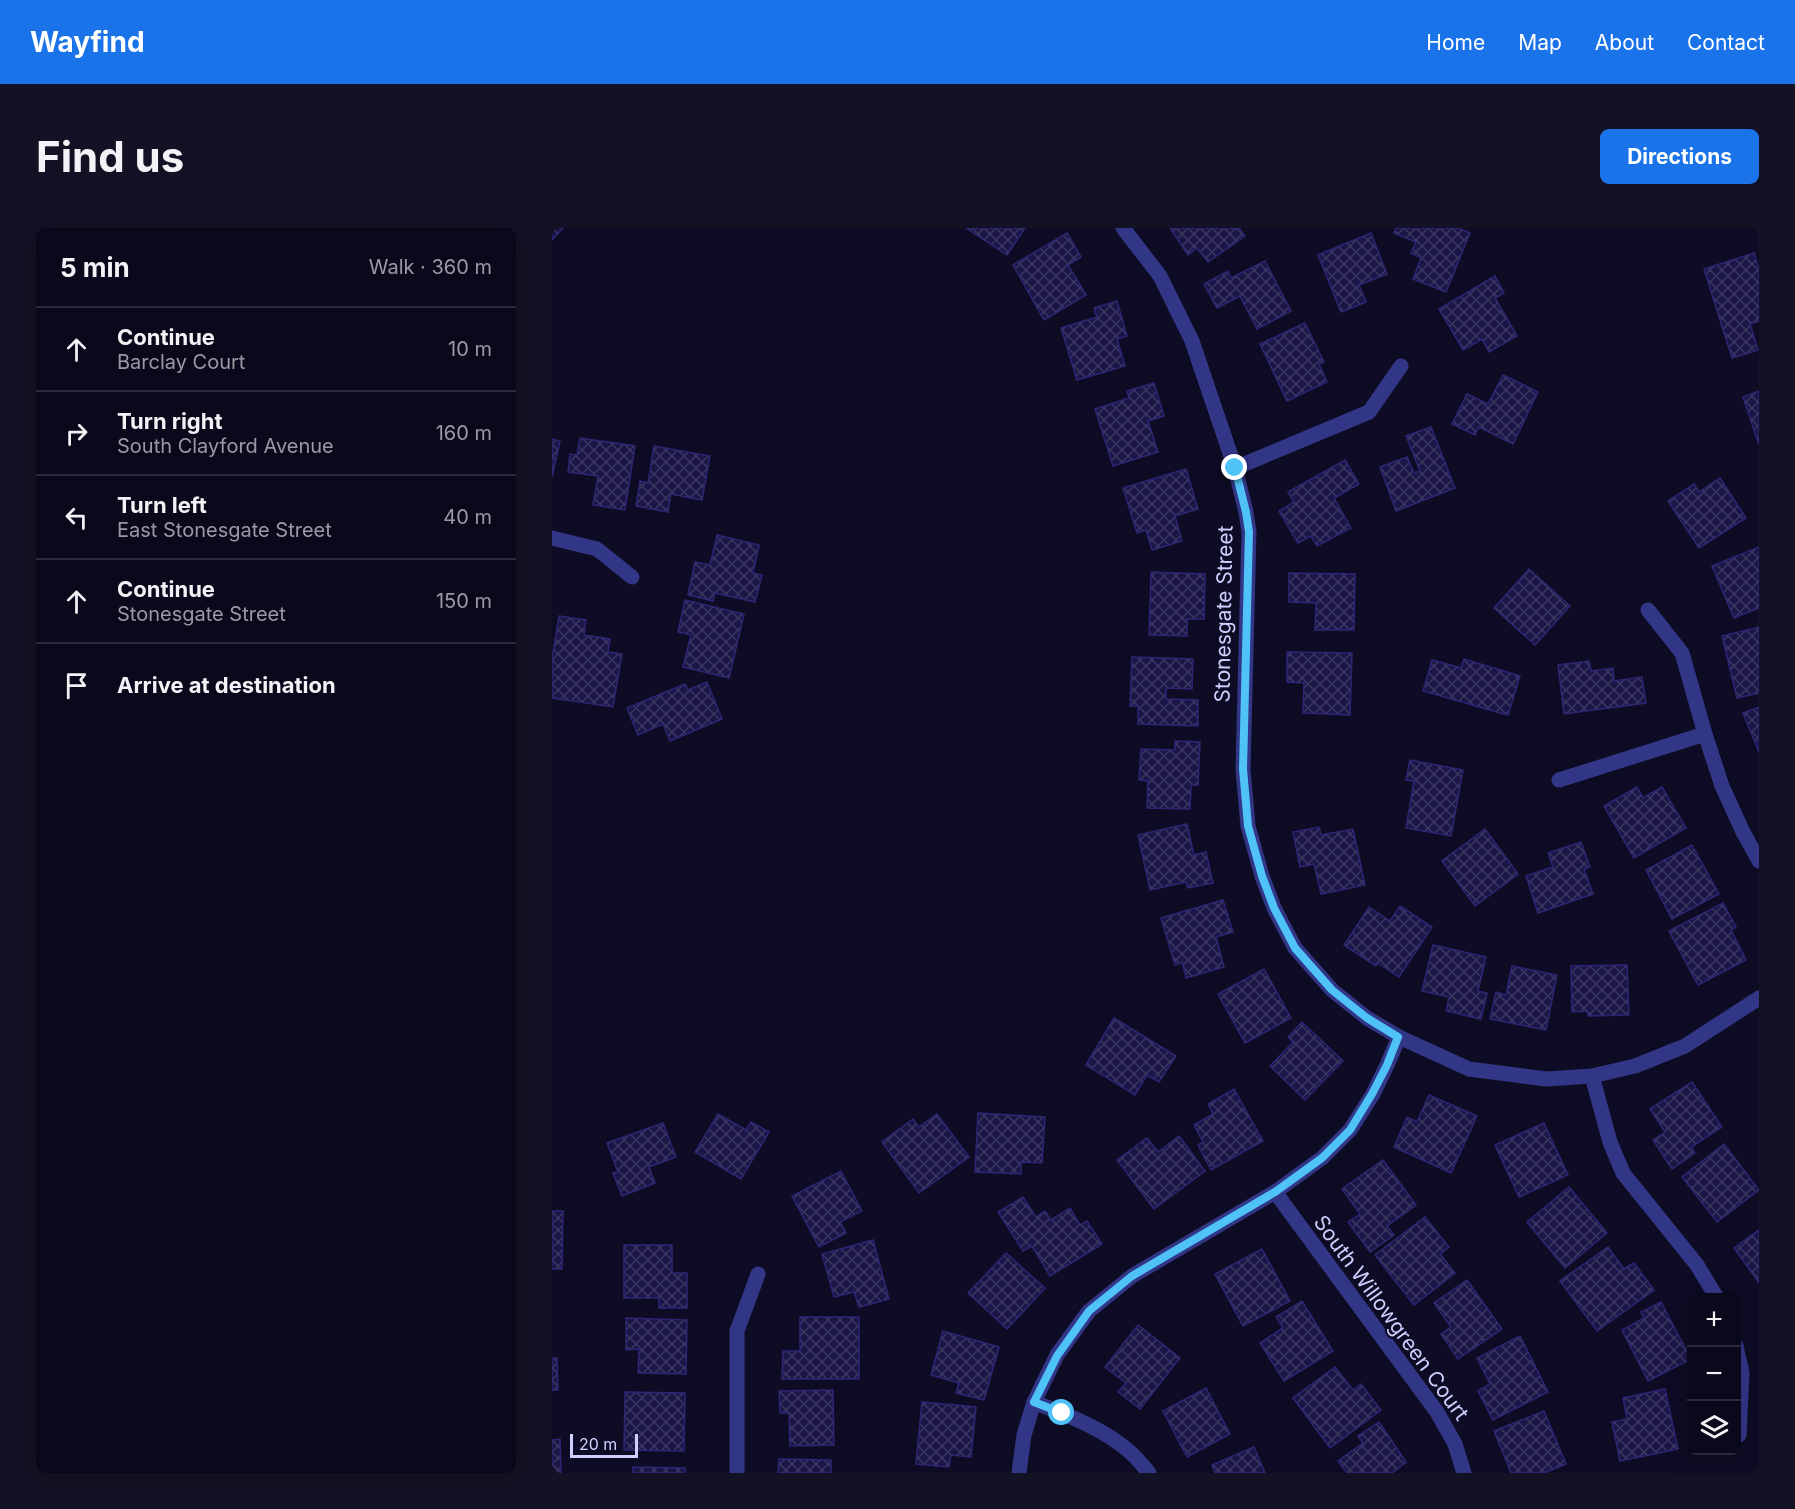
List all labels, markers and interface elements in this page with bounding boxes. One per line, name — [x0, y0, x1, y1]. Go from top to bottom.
text: Wayfind — [30, 25, 145, 59]
text: Home — [1426, 30, 1485, 55]
text: Map — [1518, 30, 1562, 55]
text: About — [1595, 30, 1654, 55]
text: Contact — [1687, 30, 1765, 55]
button: Directions — [1600, 129, 1759, 184]
text: Find us — [36, 131, 184, 182]
text: 5 min — [60, 252, 130, 283]
text: Walk · 360 m — [369, 255, 492, 279]
text: Continue — [117, 324, 215, 350]
icon: ahead — [60, 333, 93, 366]
text: 10 m — [448, 337, 492, 361]
text: Barclay Court — [117, 350, 245, 374]
text: Turn right — [117, 408, 223, 434]
icon: right — [60, 417, 93, 450]
text: 160 m — [436, 421, 492, 445]
text: South Clayford Avenue — [117, 434, 334, 458]
route end — [1221, 454, 1247, 480]
text: Turn left — [117, 492, 207, 518]
icon: left — [60, 501, 93, 534]
text: 40 m — [443, 505, 492, 529]
text: East Stonesgate Street — [117, 518, 332, 542]
street label: Stonesgate Street — [1209, 525, 1238, 703]
text: Continue — [117, 576, 215, 602]
icon: ahead — [60, 585, 93, 618]
text: 150 m — [436, 589, 492, 613]
text: Stonesgate Street — [117, 602, 286, 626]
icon: arrive — [60, 669, 93, 702]
text: Arrive at destination — [117, 672, 336, 698]
street label: South Willowgreen Court — [1309, 1210, 1474, 1425]
map controls — [1687, 1293, 1741, 1455]
button: + — [1687, 1293, 1741, 1347]
button: − — [1687, 1347, 1741, 1401]
route start — [1048, 1399, 1074, 1425]
button: layers — [1687, 1401, 1741, 1455]
scale bar — [570, 1431, 638, 1458]
text: 20 m — [579, 1434, 617, 1454]

